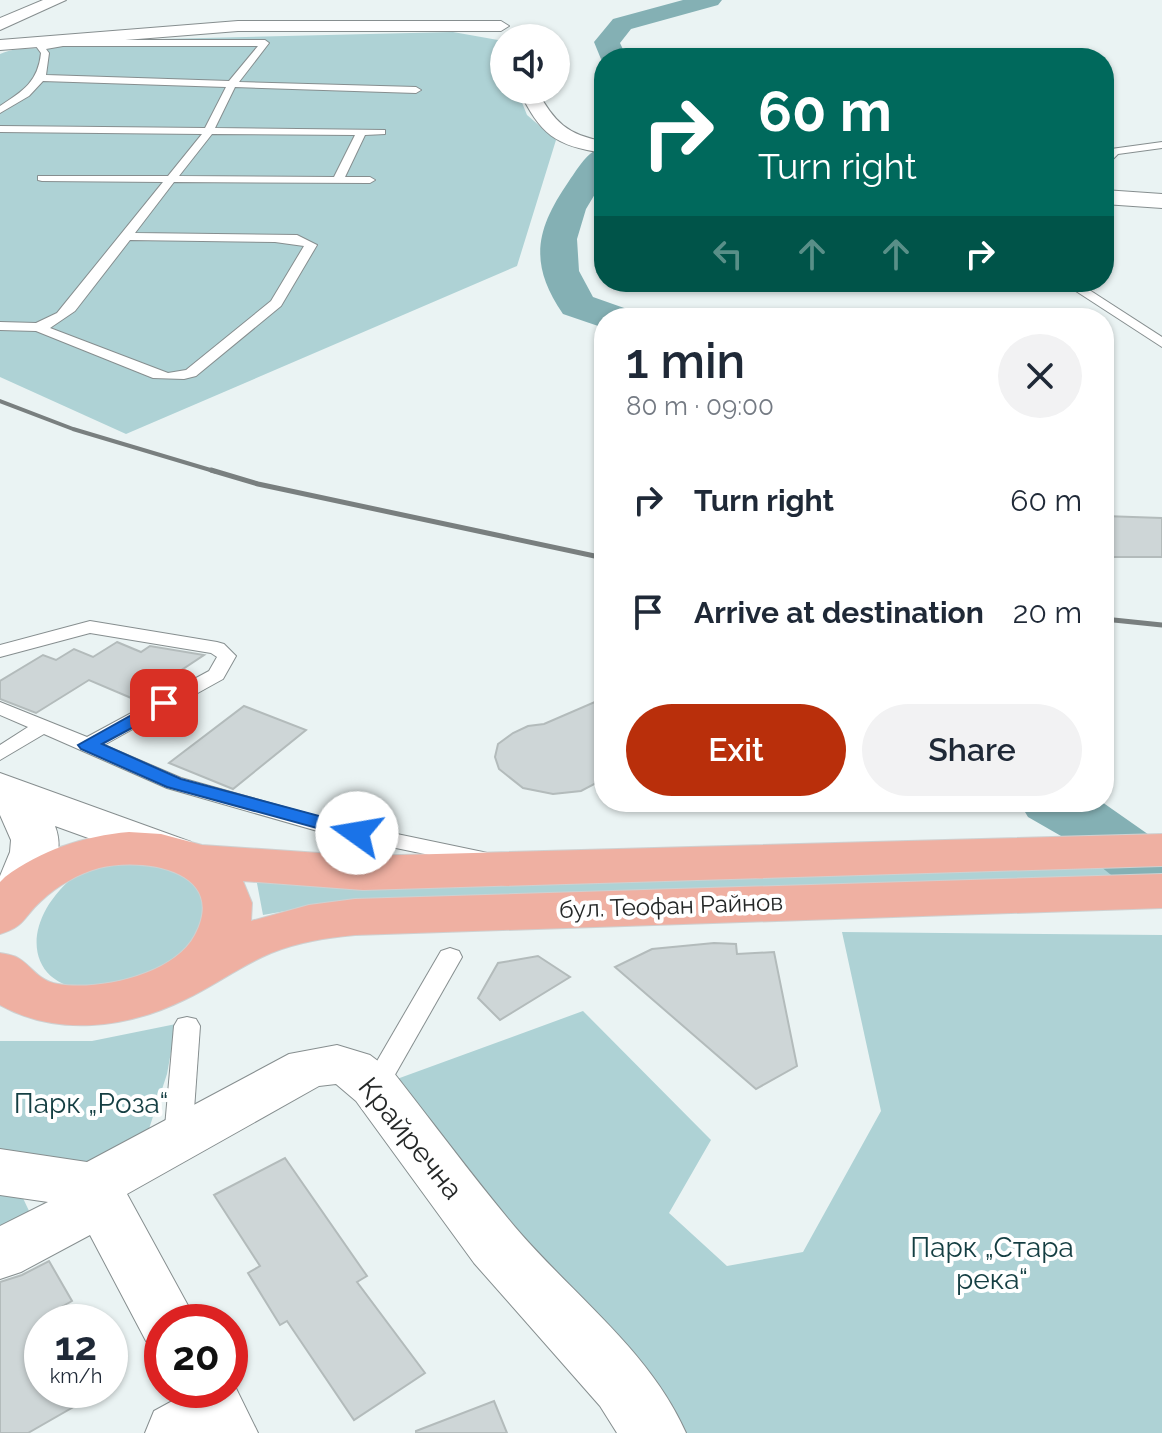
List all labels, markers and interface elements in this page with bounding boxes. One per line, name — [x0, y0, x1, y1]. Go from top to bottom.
map controls — [490, 24, 570, 104]
button: sound — [490, 24, 570, 104]
text: 60 m — [758, 78, 892, 144]
icon: right — [626, 80, 730, 184]
text: Turn right — [758, 145, 917, 187]
icon: left — [706, 232, 750, 276]
icon: ahead — [790, 232, 834, 276]
icon: ahead — [874, 232, 918, 276]
icon: right — [958, 232, 1002, 276]
text: 1 min — [626, 333, 745, 389]
button: close — [998, 334, 1082, 418]
text: 80 m · 09:00 — [626, 391, 774, 421]
icon: right — [626, 478, 670, 522]
text: Turn right — [694, 483, 834, 518]
text: 60 m — [1010, 483, 1082, 518]
icon: arrive — [626, 590, 670, 634]
text: Arrive at destination — [694, 595, 984, 630]
text: 20 m — [1013, 595, 1082, 630]
pin — [130, 669, 198, 737]
icon: arrive — [142, 681, 186, 725]
button: Exit — [626, 704, 846, 796]
button: Share — [862, 704, 1082, 796]
position arrow — [315, 791, 399, 875]
street label: бул. Теофан Райнов — [558, 887, 784, 924]
street label: Крайречна — [352, 1071, 470, 1206]
park label: Парк „Роза“ — [14, 1087, 168, 1120]
park label: Парк „Стара река“ — [910, 1231, 1074, 1296]
speed limit sign: 20 — [144, 1304, 248, 1408]
text: 12 — [55, 1322, 97, 1369]
text: km/h — [50, 1364, 102, 1388]

